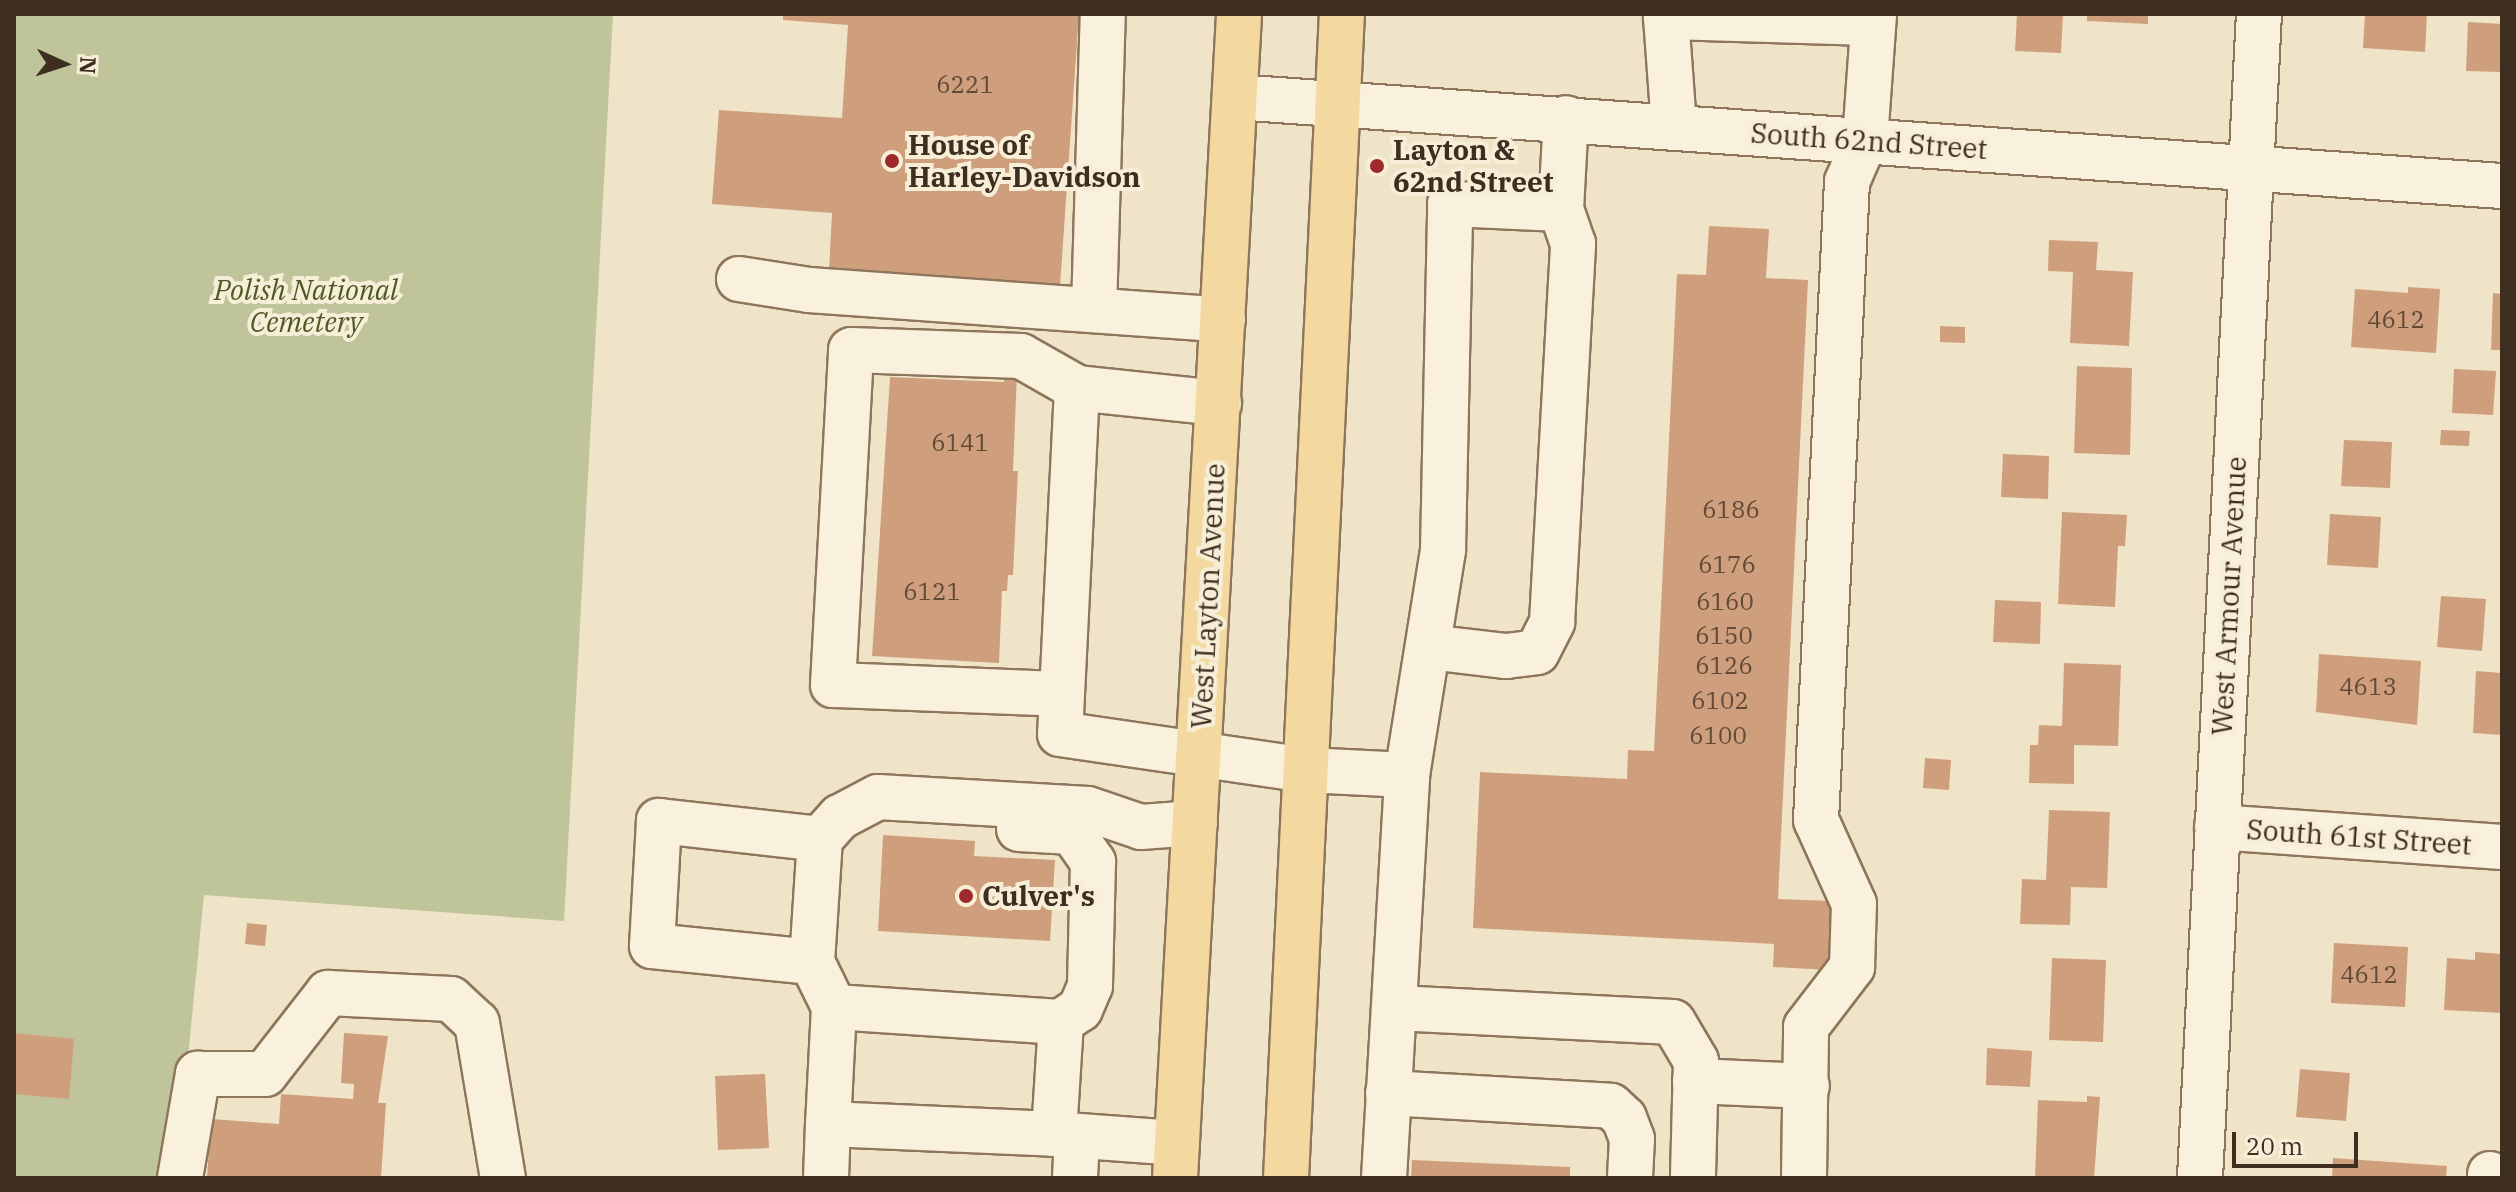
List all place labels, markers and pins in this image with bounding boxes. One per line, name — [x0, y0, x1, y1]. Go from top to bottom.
place label: House of Harley-Davidson — [908, 128, 1141, 194]
place label: Layton & 62nd Street — [1393, 133, 1553, 199]
marker: House of Harley-Davidson — [883, 152, 901, 170]
marker: Layton & 62nd Street — [1368, 157, 1386, 175]
place label: Culver's — [982, 879, 1095, 913]
marker: Culver's — [957, 887, 975, 905]

